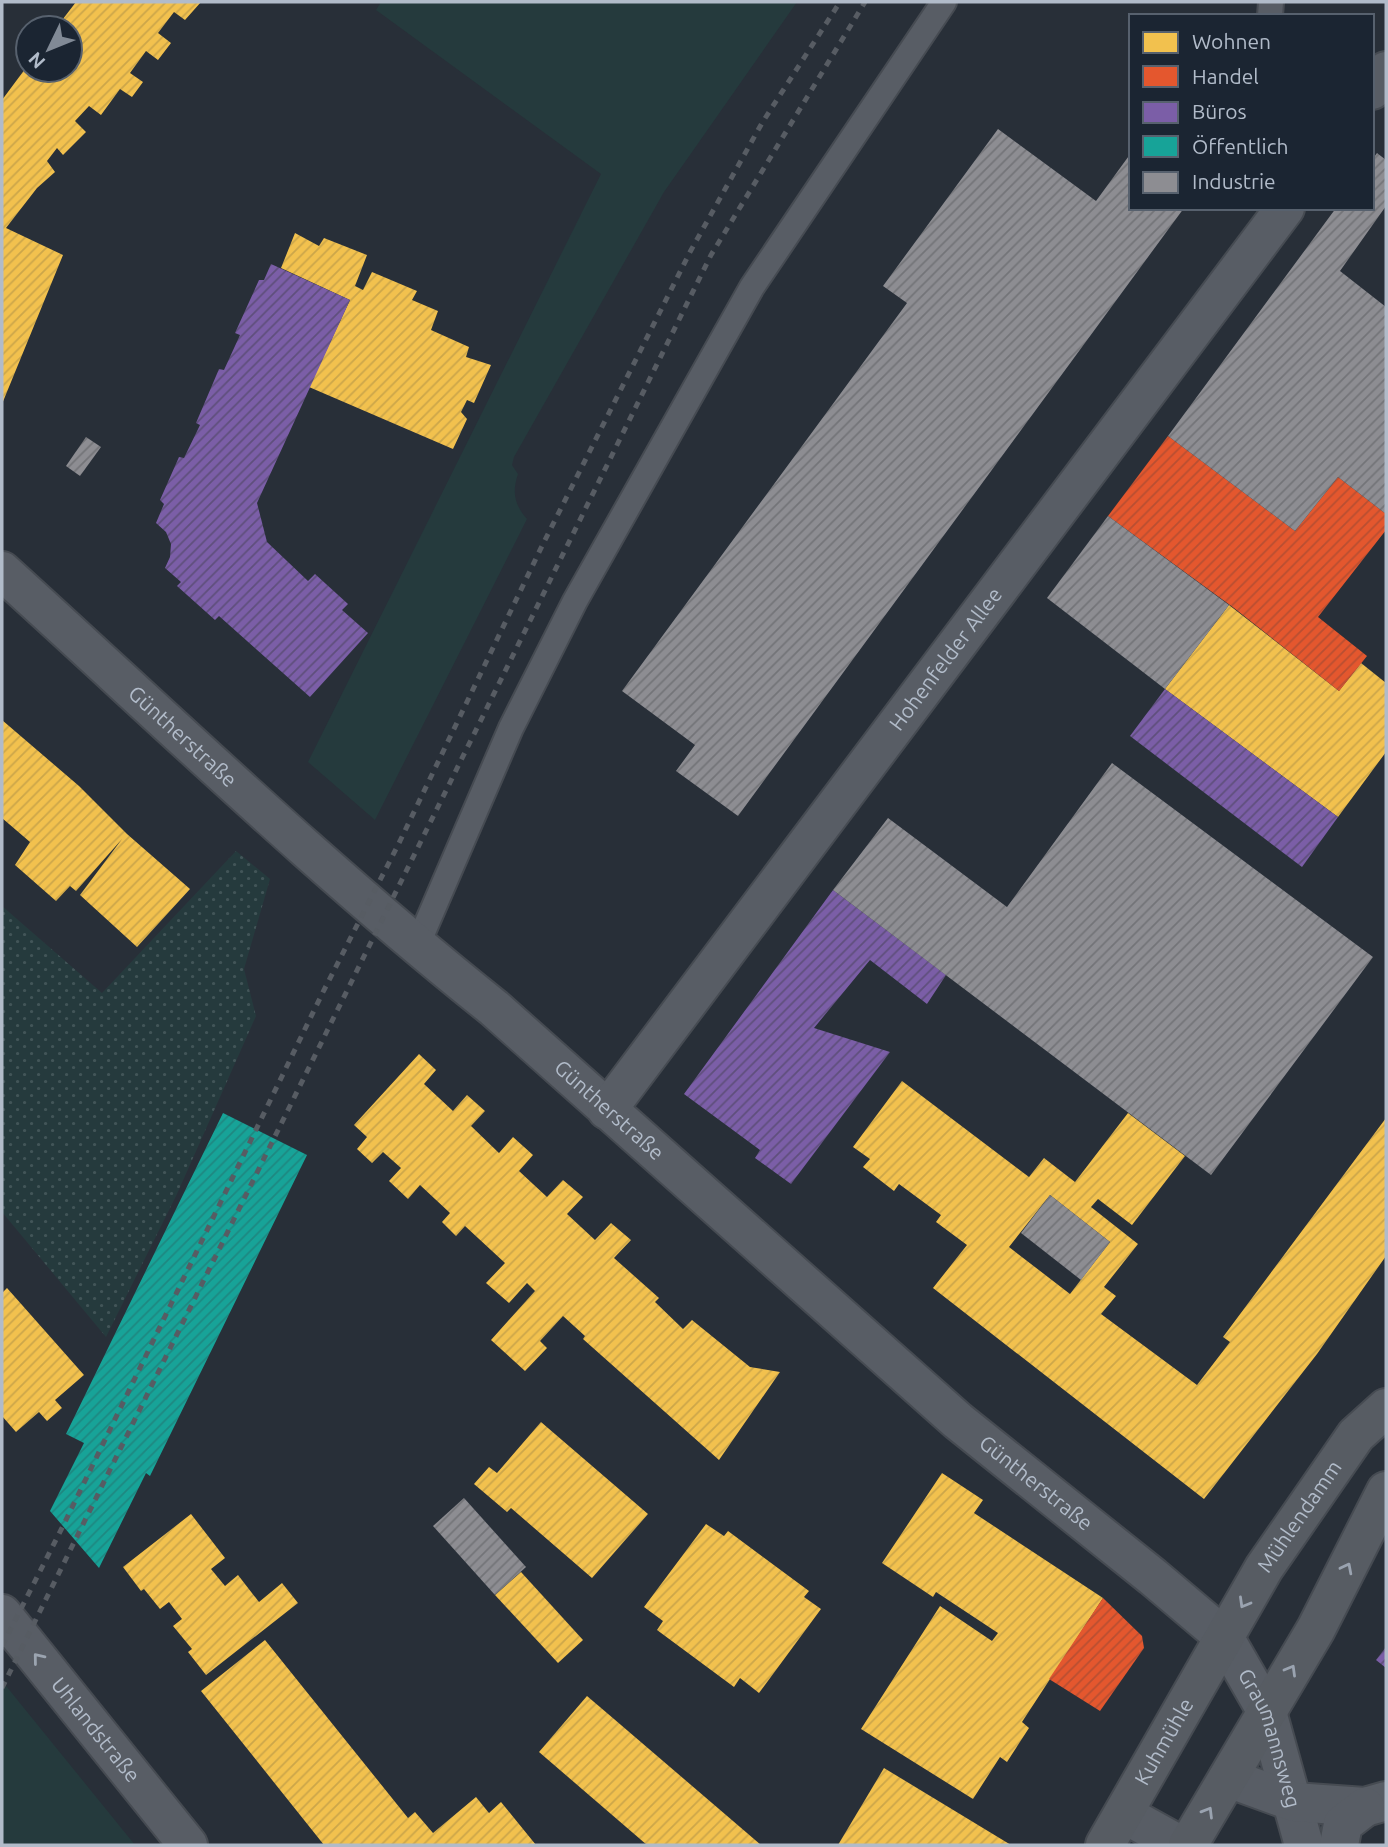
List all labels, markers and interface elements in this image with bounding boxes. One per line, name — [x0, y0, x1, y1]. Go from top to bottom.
north arrow — [14, 14, 84, 84]
legend — [1129, 14, 1374, 210]
text: Wohnen — [1192, 29, 1271, 53]
text: N — [24, 48, 49, 73]
text: Handel — [1192, 64, 1259, 88]
text: Büros — [1192, 99, 1247, 123]
text: Öffentlich — [1192, 134, 1288, 158]
text: Industrie — [1192, 169, 1276, 193]
street label: Hohenfelder Allee — [884, 583, 1006, 735]
street label: Güntherstraße — [124, 680, 242, 792]
street label: Güntherstraße — [550, 1055, 669, 1164]
street label: Güntherstraße — [975, 1430, 1098, 1535]
street label: Mühlendamm — [1252, 1455, 1346, 1577]
one-way arrow — [1338, 1563, 1352, 1575]
one-way arrow — [1239, 1595, 1252, 1608]
one-way arrow — [33, 1654, 46, 1666]
street label: Graumannsweg — [1234, 1664, 1306, 1810]
one-way arrow — [1283, 1665, 1296, 1678]
street label: Uhlandstraße — [47, 1672, 146, 1787]
street label: Kuhmühle — [1129, 1694, 1198, 1789]
one-way arrow — [1200, 1806, 1213, 1819]

